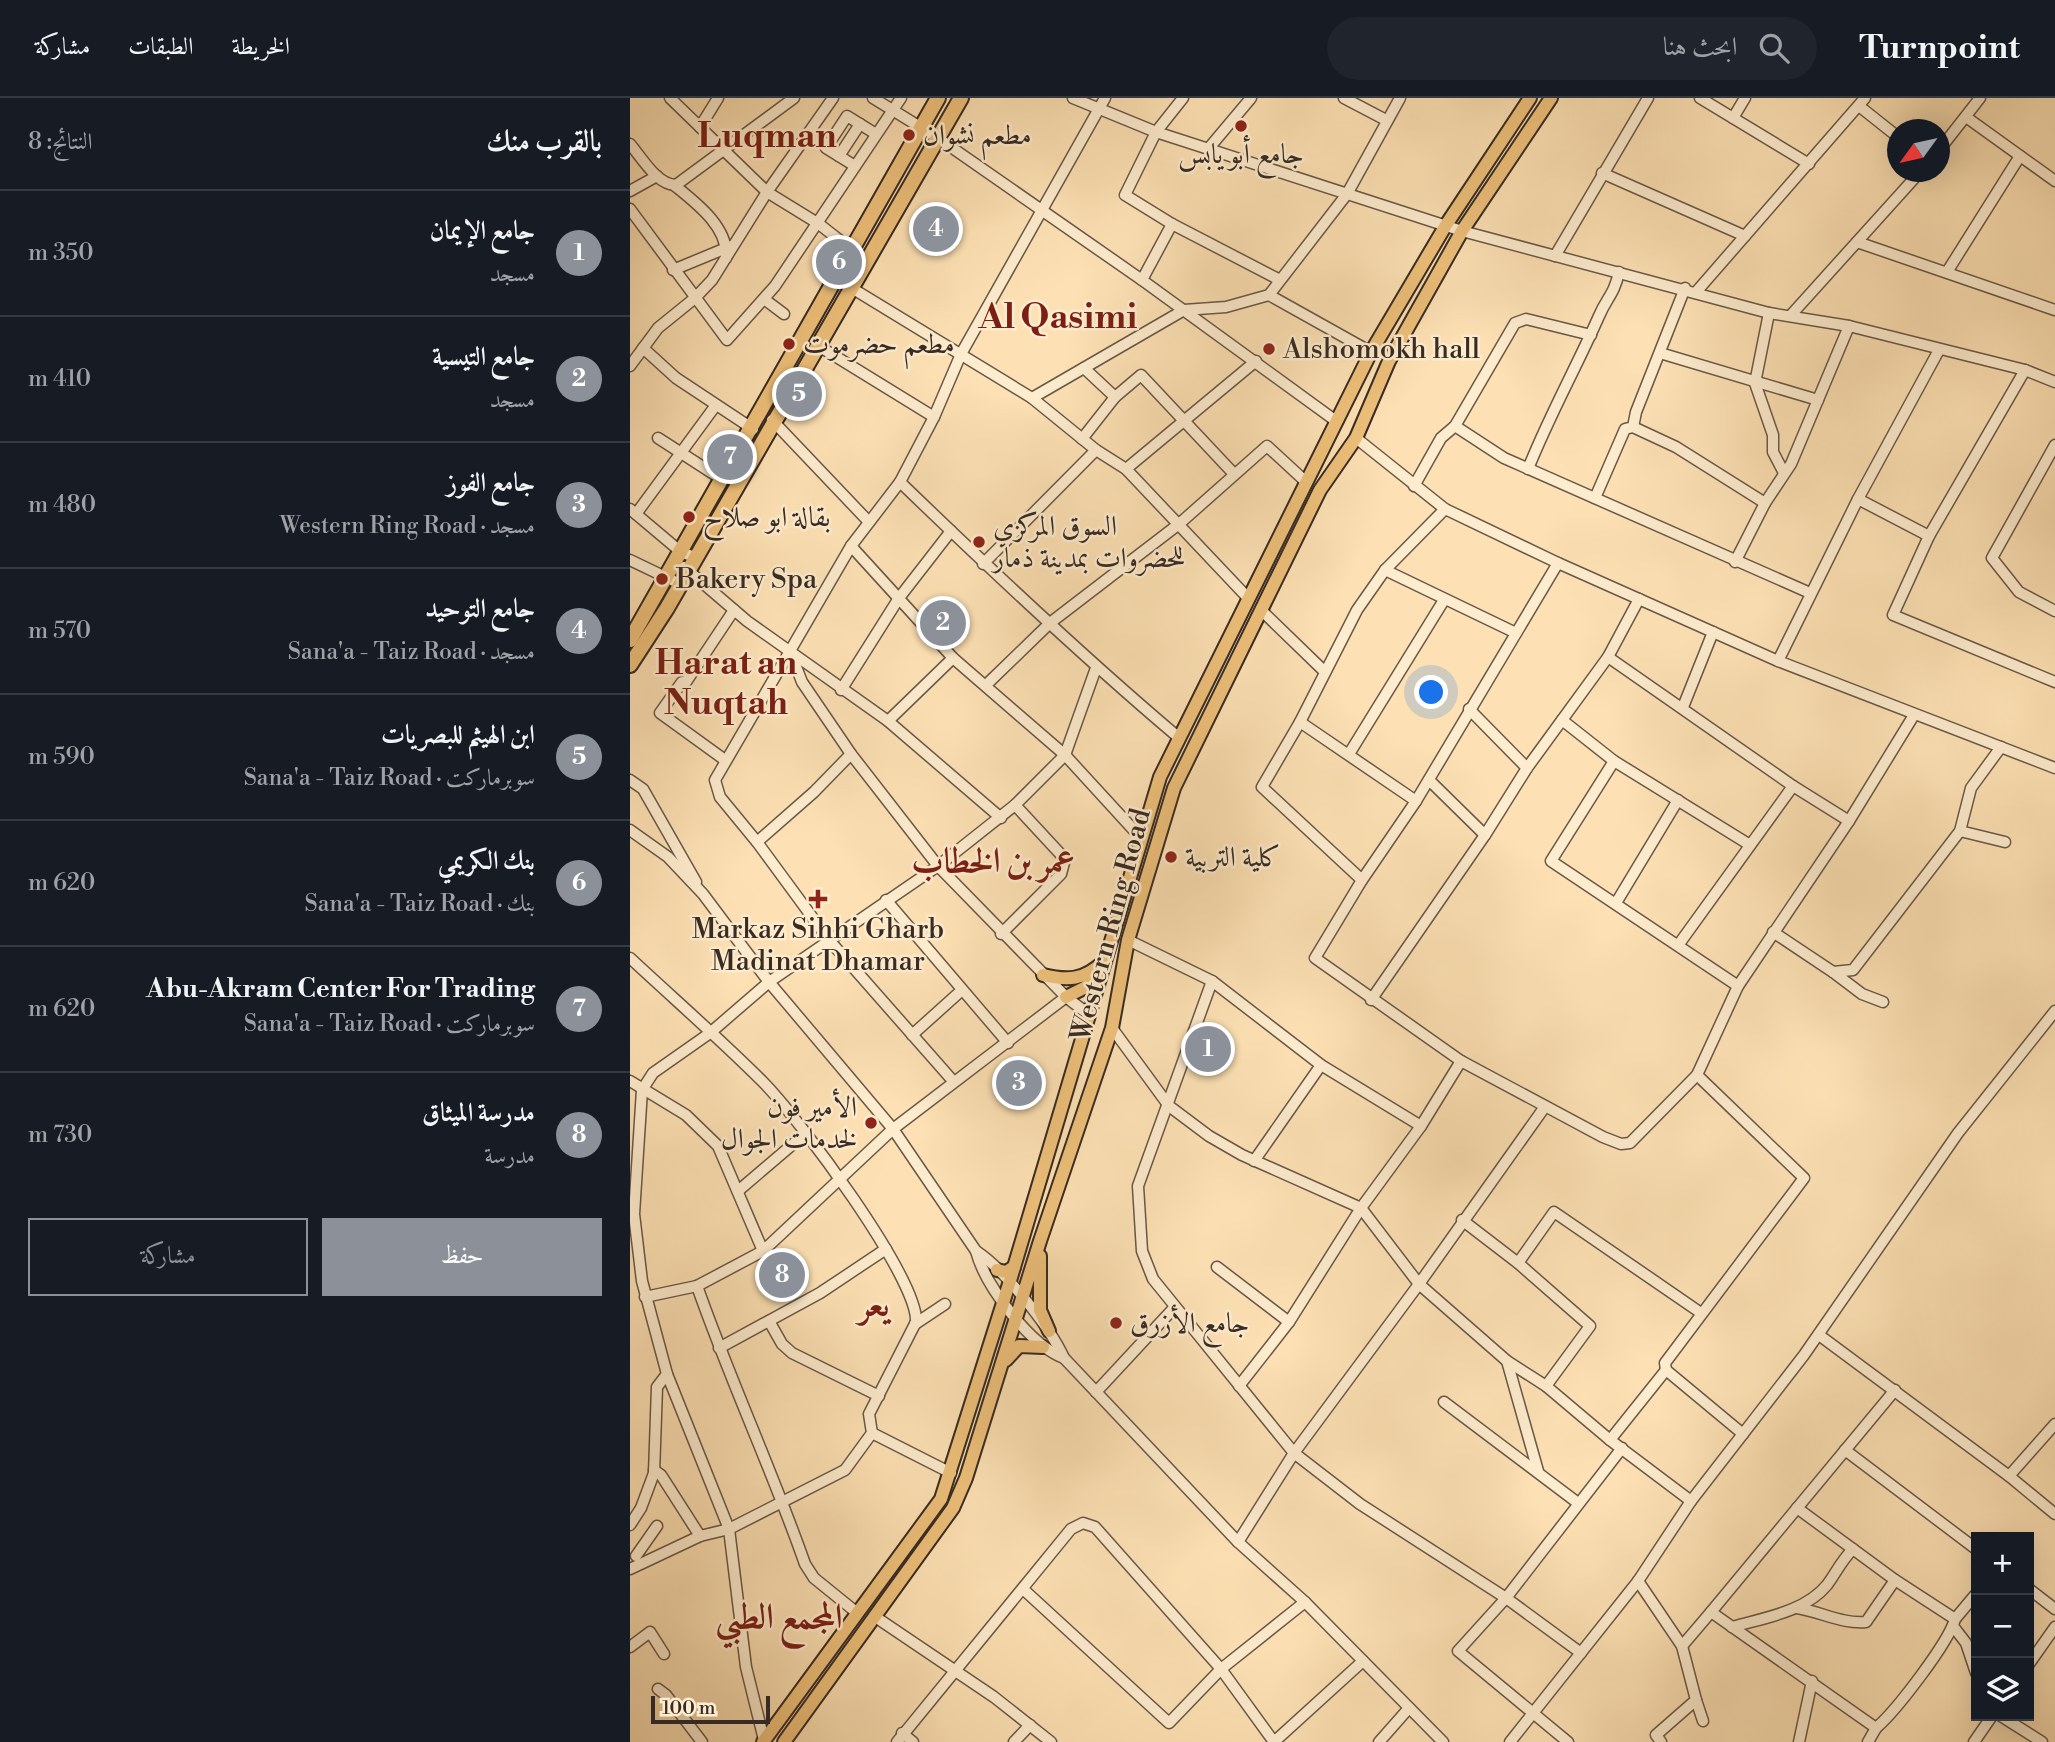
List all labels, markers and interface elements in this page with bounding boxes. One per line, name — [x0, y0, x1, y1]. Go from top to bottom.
search box — [1327, 17, 1817, 80]
text: Turnpoint — [1859, 28, 2020, 69]
icon: search — [1755, 29, 1793, 67]
text: ابحث هنا — [1663, 31, 1737, 63]
text: مشاركة — [35, 32, 90, 62]
text: الطبقات — [128, 32, 194, 62]
text: الخريطة — [232, 32, 290, 62]
district label: Luqman — [697, 115, 837, 158]
place label: مطعم نشوان — [923, 118, 1032, 161]
marker: جامع أبو يابس — [1233, 118, 1249, 134]
north arrow — [1887, 119, 1950, 182]
text: بالقرب منك — [486, 123, 602, 161]
marker: مطعم نشوان — [901, 127, 917, 143]
text: النتائج: 8 — [28, 128, 92, 156]
place label: جامع أبو يابس — [1178, 134, 1304, 179]
pin: 4 — [913, 203, 959, 255]
text: جامع الإيمان — [429, 215, 535, 247]
pin: 6 — [816, 236, 862, 288]
text: 350 m — [28, 239, 94, 267]
text: 1 — [573, 239, 585, 267]
text: مسجد — [490, 260, 535, 288]
district label: Al Qasimi — [977, 296, 1138, 339]
place label: مطعم حضرموت — [803, 327, 955, 370]
place label: Alshomokh hall — [1282, 332, 1480, 367]
marker: مطعم حضرموت — [781, 336, 797, 352]
text: جامع التيسية — [432, 341, 535, 373]
marker: Alshomokh hall — [1261, 341, 1277, 357]
text: 410 m — [28, 365, 91, 393]
text: 2 — [572, 365, 586, 393]
pin: 5 — [776, 368, 822, 420]
text: مسجد — [490, 386, 535, 414]
pin: 7 — [707, 431, 753, 483]
text: جامع الفوز — [447, 467, 535, 499]
text: 480 m — [28, 491, 96, 519]
text: 3 — [572, 491, 586, 519]
place label: بقالة ابو صلاح — [703, 500, 831, 542]
marker: بقالة ابو صلاح — [681, 509, 697, 525]
place label: السوق المركزي للحضروات بمدينة ذمار — [990, 509, 1185, 576]
text: مسجد · Western Ring Road — [280, 512, 535, 540]
marker: السوق المركزي للحضروات بمدينة ذمار — [971, 534, 987, 550]
place label: Bakery Spa — [675, 562, 818, 597]
marker: Bakery Spa — [654, 571, 670, 587]
text: جامع التوحيد — [425, 593, 535, 625]
pin: 2 — [920, 597, 966, 649]
text: 570 m — [28, 617, 91, 645]
text: 4 — [571, 617, 587, 645]
text: مسجد · Sana'a - Taiz Road — [288, 638, 535, 666]
district label: Harat an Nuqtah — [655, 642, 798, 725]
your location — [1414, 675, 1448, 709]
text: ابن الهيثم للبصريات — [381, 719, 535, 751]
text: 590 m — [28, 743, 95, 771]
text: 5 — [572, 743, 586, 771]
text: سوبرماركت · Sana'a - Taiz Road — [244, 764, 535, 792]
street label: Western Ring Road — [1063, 805, 1159, 1046]
district label: عمر بن الخطاب — [911, 840, 1075, 884]
place label: كلية التربية — [1185, 840, 1281, 875]
text: بنك الكريمي — [438, 845, 535, 877]
marker: كلية التربية — [1163, 849, 1179, 865]
text: 620 m — [28, 869, 95, 897]
text: 6 — [572, 869, 586, 897]
marker: Markaz Sihhi Gharb Madinat Dhamar — [808, 889, 828, 909]
text: بنك · Sana'a - Taiz Road — [305, 890, 535, 918]
place label: Markaz Sihhi Gharb Madinat Dhamar — [692, 912, 944, 979]
text: Abu-Akram Center For Trading — [146, 973, 535, 1005]
text: 620 m — [28, 995, 95, 1023]
text: 7 — [572, 995, 586, 1023]
text: سوبرماركت · Sana'a - Taiz Road — [244, 1010, 535, 1038]
pin: 1 — [1185, 1023, 1231, 1075]
pin: 3 — [996, 1057, 1042, 1109]
place label: الأمير فون لخدمات الجوال — [721, 1088, 857, 1157]
text: مدرسة الميثاق — [422, 1097, 535, 1129]
marker: الأمير فون لخدمات الجوال — [863, 1115, 879, 1131]
text: 730 m — [28, 1121, 92, 1149]
text: 8 — [572, 1121, 586, 1149]
text: مدرسة — [484, 1142, 535, 1170]
button: مشاركة — [28, 1218, 308, 1296]
button: حفظ — [322, 1218, 602, 1296]
pin: 8 — [759, 1249, 805, 1301]
district label: يعر — [854, 1283, 892, 1327]
place label: جامع الأزرق — [1130, 1304, 1249, 1348]
marker: جامع الأزرق — [1108, 1315, 1124, 1331]
map controls — [1971, 1532, 2034, 1721]
button: + — [1971, 1532, 2034, 1595]
button: − — [1971, 1595, 2034, 1658]
district label: المجمع الطبي — [715, 1596, 843, 1650]
button: layers — [1971, 1658, 2034, 1721]
scale bar — [651, 1693, 770, 1725]
text: 100 m — [662, 1696, 715, 1720]

